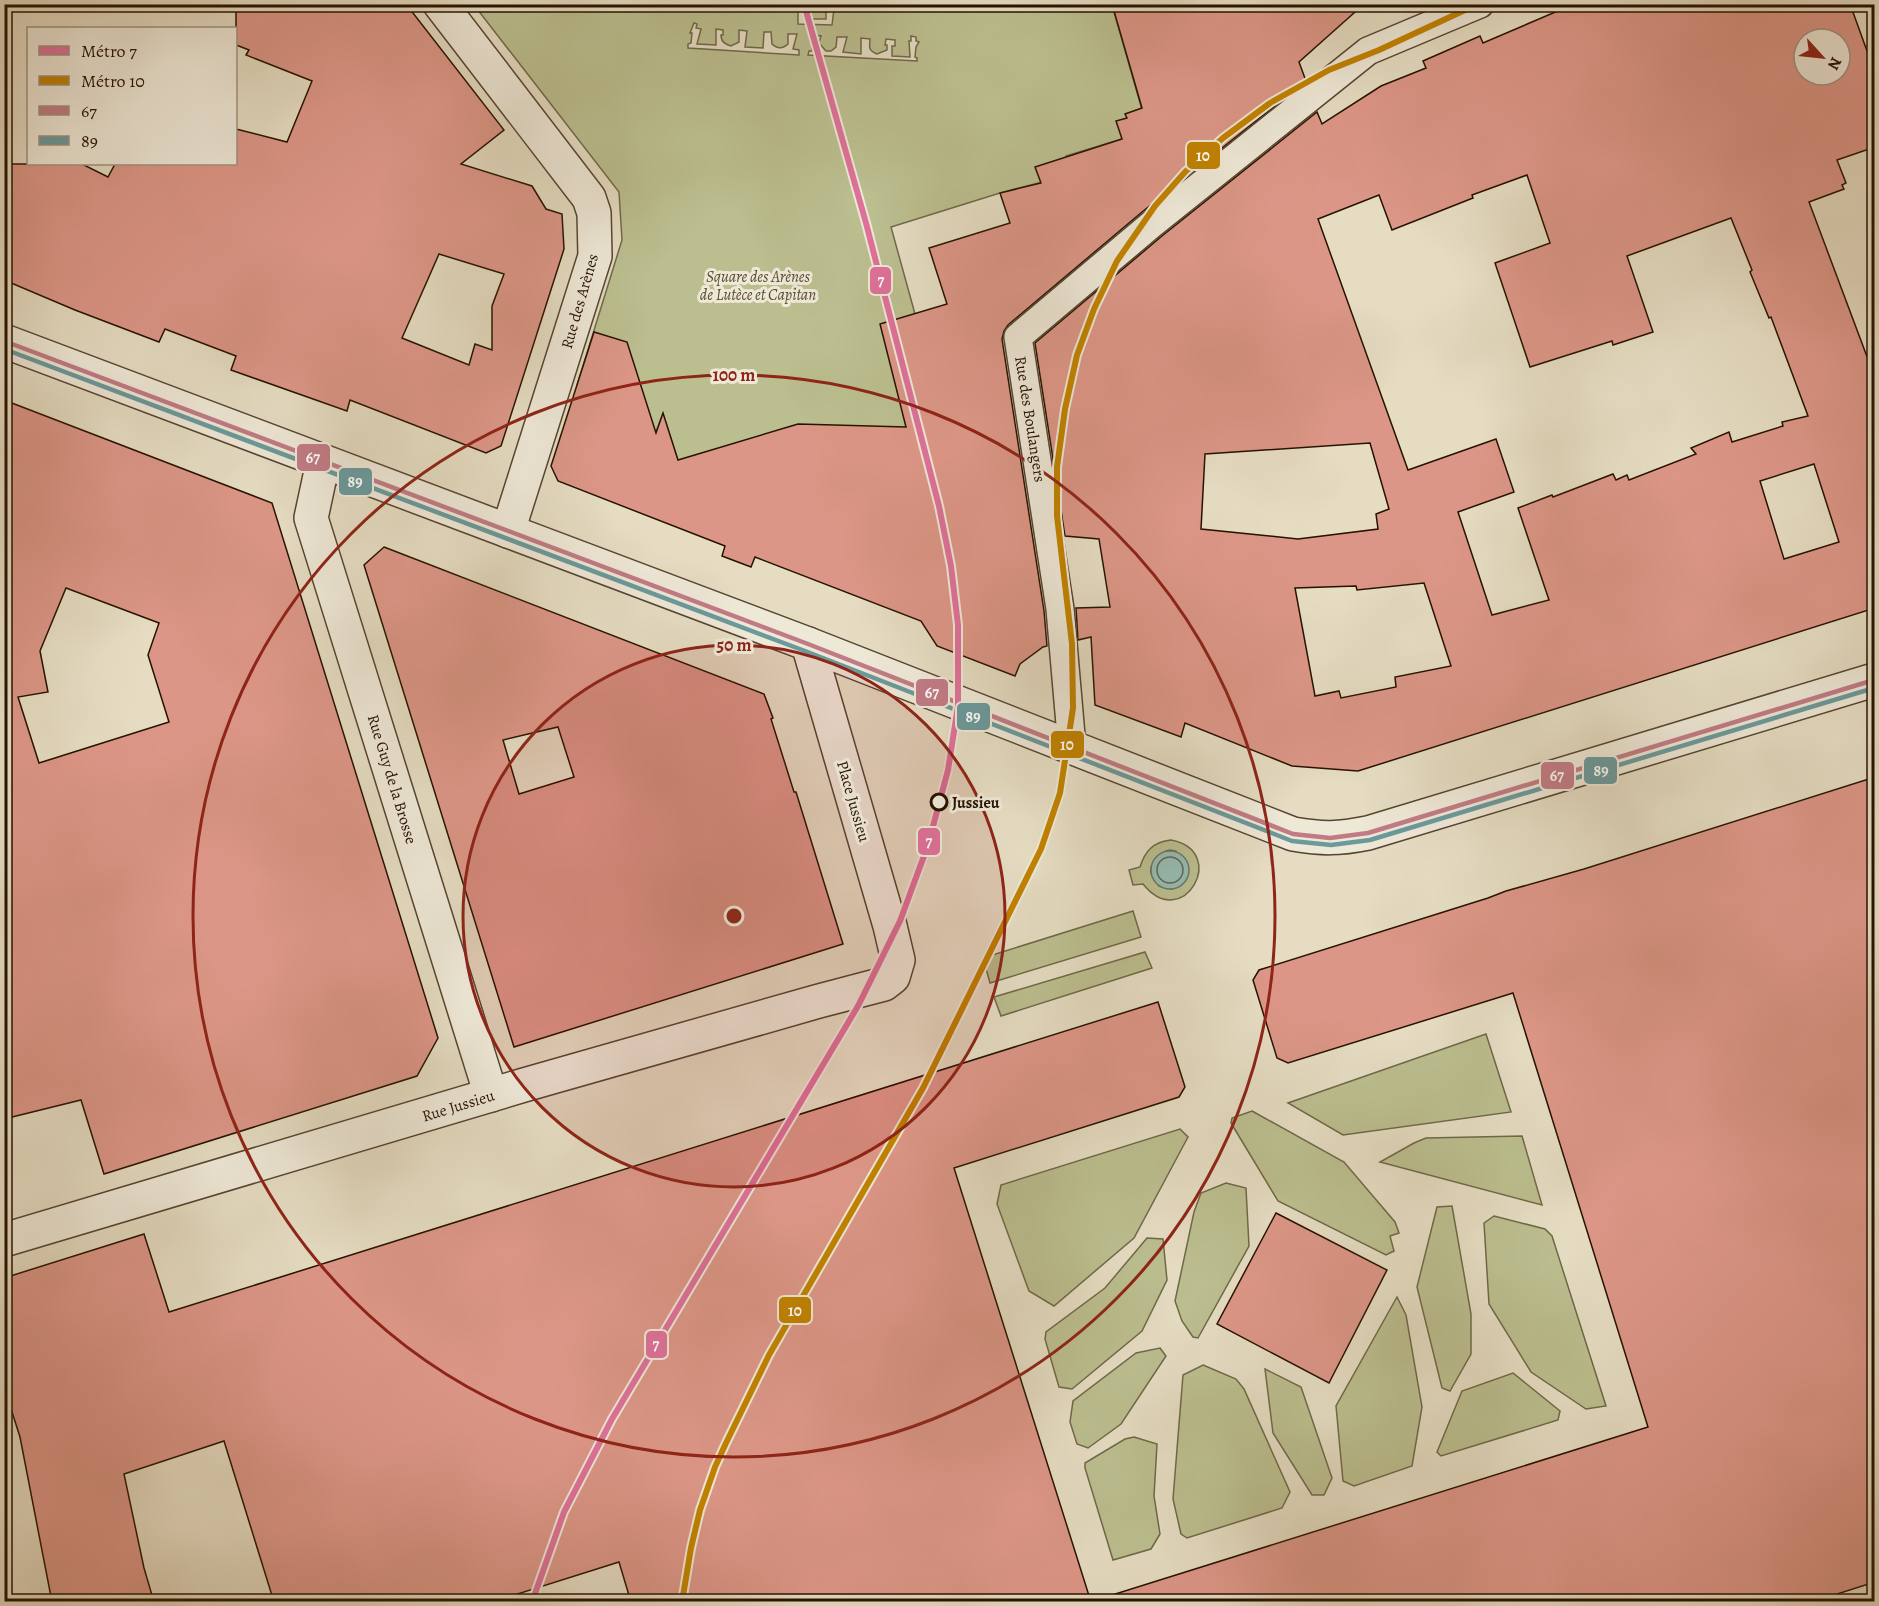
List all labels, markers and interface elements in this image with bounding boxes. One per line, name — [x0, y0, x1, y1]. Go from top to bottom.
legend — [27, 27, 237, 165]
north arrow — [1792, 27, 1852, 87]
text: Métro 7 — [81, 39, 137, 63]
text: N — [1822, 53, 1847, 74]
text: Métro 10 — [81, 69, 145, 93]
text: 67 — [81, 99, 97, 123]
text: 89 — [81, 129, 98, 153]
line badge: 10 — [1186, 141, 1221, 170]
text: 10 — [1196, 145, 1210, 167]
street label: Rue des Arènes — [556, 251, 604, 351]
park label: Square des Arènes de Lutèce et Capitan — [700, 266, 816, 306]
line badge: 7 — [869, 266, 892, 295]
text: 7 — [878, 270, 885, 292]
street label: Rue des Boulangers — [1009, 354, 1051, 484]
text: 100 m — [713, 363, 755, 387]
line badge: 67 — [296, 443, 331, 472]
text: 67 — [306, 447, 320, 469]
line badge: 89 — [338, 467, 373, 496]
text: 89 — [347, 471, 363, 493]
text: 50 m — [717, 633, 751, 657]
line badge: 67 — [915, 678, 949, 707]
text: 67 — [925, 682, 939, 704]
line badge: 89 — [956, 702, 991, 731]
text: 89 — [965, 706, 981, 728]
street label: Rue Guy de la Brosse — [362, 712, 422, 847]
line badge: 10 — [1050, 730, 1085, 759]
text: 10 — [1060, 734, 1074, 756]
line badge: 89 — [1583, 756, 1618, 785]
street label: Place Jussieu — [831, 758, 875, 845]
text: 89 — [1593, 760, 1609, 782]
line badge: 67 — [1540, 761, 1575, 790]
text: 67 — [1550, 765, 1564, 787]
place label: Jussieu — [952, 792, 1000, 814]
marker: Jussieu — [930, 793, 948, 811]
line badge: 7 — [917, 827, 941, 856]
text: 7 — [926, 831, 933, 853]
centre of rings — [724, 906, 744, 926]
street label: Rue Jussieu — [419, 1084, 498, 1127]
line badge: 10 — [778, 1296, 812, 1324]
text: 10 — [788, 1300, 802, 1322]
line badge: 7 — [645, 1330, 668, 1359]
text: 7 — [653, 1334, 660, 1356]

